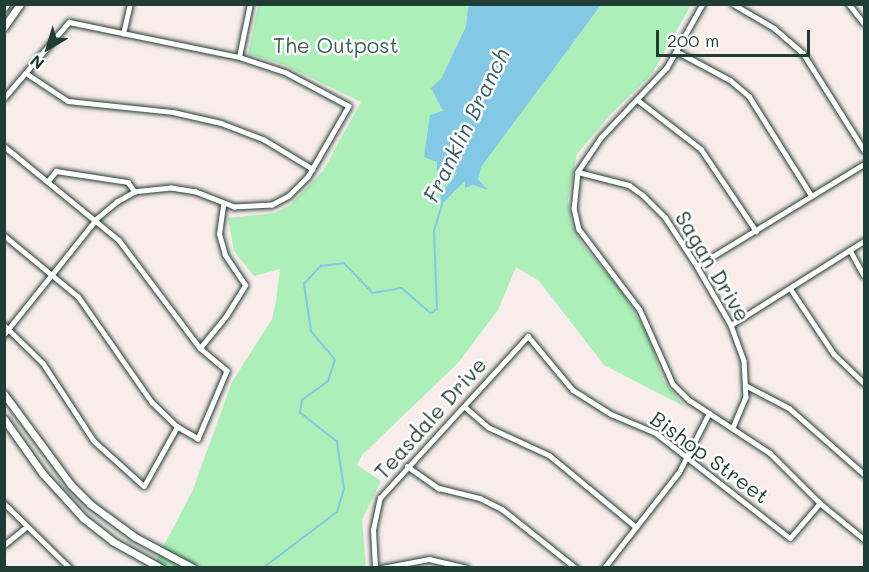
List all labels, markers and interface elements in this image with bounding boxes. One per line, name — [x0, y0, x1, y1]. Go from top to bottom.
north arrow — [18, 18, 78, 78]
scale bar — [659, 18, 814, 56]
text: 200 m — [667, 28, 719, 52]
park label: The Outpost — [273, 32, 399, 58]
water label: Franklin Branch — [417, 44, 515, 206]
text: N — [25, 51, 48, 75]
street label: Sagan Drive — [670, 206, 756, 326]
street label: Teasdale Drive — [369, 352, 491, 484]
street label: Bishop Street — [646, 406, 774, 508]

